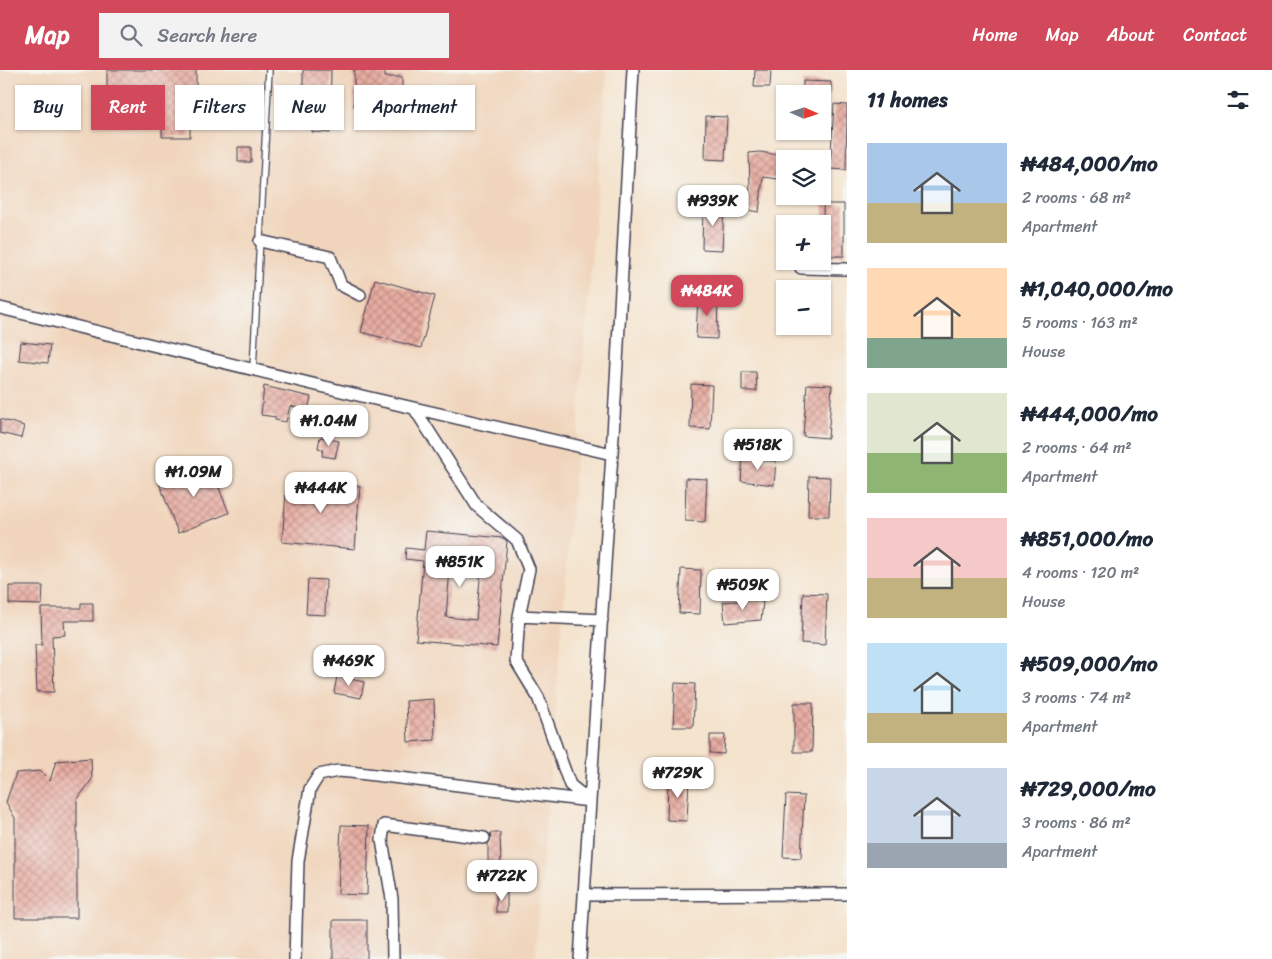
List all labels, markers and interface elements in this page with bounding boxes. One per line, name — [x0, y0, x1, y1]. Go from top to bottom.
search box — [99, 13, 449, 58]
text: Map — [25, 14, 69, 56]
text: Search here — [157, 19, 257, 52]
text: Home — [973, 19, 1018, 51]
text: Map — [1046, 19, 1079, 51]
text: About — [1107, 19, 1155, 51]
text: Contact — [1183, 19, 1247, 51]
icon: search — [117, 21, 145, 49]
text: 11 homes — [867, 81, 948, 119]
chip: Buy — [15, 85, 81, 130]
chip: Rent — [91, 85, 165, 130]
chip: Filters — [175, 85, 264, 130]
chip: New — [274, 85, 344, 130]
chip: Apartment — [354, 85, 475, 130]
north arrow — [776, 85, 831, 140]
map controls — [776, 85, 831, 335]
icon: filters — [1224, 86, 1252, 114]
text: ₦484,000/mo — [1022, 145, 1158, 183]
button: layers — [776, 150, 831, 205]
icon: home — [907, 163, 967, 223]
text: 2 rooms · 68 m² — [1022, 183, 1131, 212]
pin: ₦939K — [678, 184, 748, 227]
text: ₦939K — [689, 186, 737, 215]
text: Apartment — [1022, 212, 1098, 241]
button: + — [776, 215, 831, 270]
text: ₦1,040,000/mo — [1022, 270, 1173, 308]
pin: ₦484K — [672, 274, 742, 317]
text: ₦484K — [682, 276, 732, 305]
button: − — [776, 280, 831, 335]
icon: home — [907, 288, 967, 348]
text: 5 rooms · 163 m² — [1022, 308, 1138, 337]
text: House — [1022, 337, 1065, 366]
text: ₦444,000/mo — [1022, 395, 1158, 433]
pin: ₦1.04M — [288, 404, 370, 447]
text: ₦1.04M — [301, 406, 357, 435]
icon: home — [907, 413, 967, 473]
pin: ₦518K — [723, 428, 793, 471]
text: ₦518K — [735, 430, 781, 459]
text: 2 rooms · 64 m² — [1022, 433, 1132, 462]
pin: ₦1.09M — [153, 456, 235, 498]
text: ₦1.09M — [166, 457, 222, 486]
text: Apartment — [1022, 462, 1098, 491]
pin: ₦444K — [286, 472, 356, 514]
text: ₦444K — [296, 473, 346, 502]
text: ₦851,000/mo — [1022, 520, 1153, 558]
icon: home — [907, 538, 967, 598]
pin: ₦851K — [425, 546, 495, 588]
text: ₦851K — [437, 547, 483, 576]
text: 4 rooms · 120 m² — [1022, 558, 1139, 587]
pin: ₦509K — [708, 568, 778, 611]
text: ₦509K — [718, 570, 768, 599]
text: House — [1022, 587, 1065, 616]
pin: ₦469K — [314, 644, 384, 687]
text: ₦509,000/mo — [1022, 645, 1158, 683]
text: ₦469K — [324, 646, 374, 675]
icon: home — [907, 663, 967, 723]
text: 3 rooms · 74 m² — [1022, 683, 1131, 712]
text: Apartment — [1022, 712, 1098, 741]
pin: ₦729K — [643, 756, 713, 799]
text: ₦729K — [654, 758, 702, 787]
text: ₦729,000/mo — [1022, 770, 1156, 808]
icon: home — [907, 788, 967, 848]
text: 3 rooms · 86 m² — [1022, 808, 1131, 837]
text: Apartment — [1022, 837, 1098, 866]
pin: ₦722K — [467, 860, 537, 902]
text: ₦722K — [478, 861, 526, 890]

